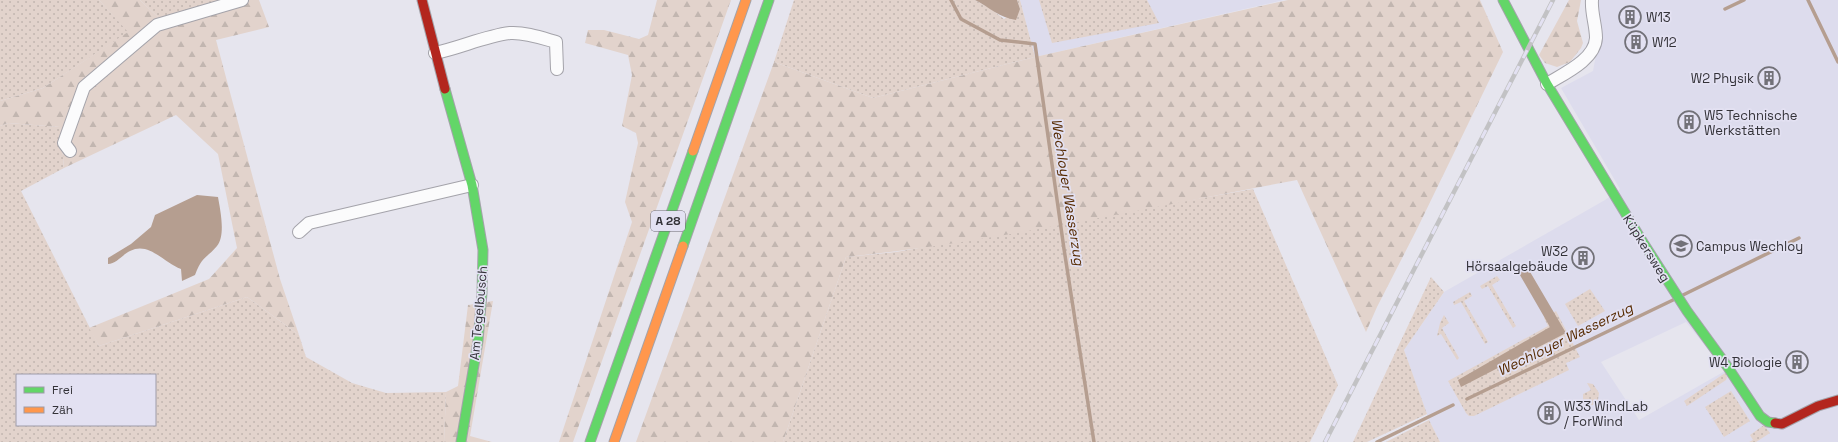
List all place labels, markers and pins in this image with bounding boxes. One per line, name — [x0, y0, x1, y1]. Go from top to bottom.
building icon: W13 — [1617, 4, 1643, 30]
place label: W13 — [1646, 9, 1671, 26]
building icon: W12 — [1623, 29, 1649, 55]
place label: W12 — [1652, 34, 1677, 51]
building icon: W2 Physik — [1756, 65, 1782, 91]
place label: W2 Physik — [1691, 70, 1754, 87]
place label: W5 Technische Werkstätten — [1704, 107, 1797, 139]
building icon: W5 Technische Werkstätten — [1676, 109, 1702, 135]
school or university icon: Campus Wechloy — [1668, 233, 1694, 259]
place label: Campus Wechloy — [1696, 238, 1803, 255]
place label: W32 Hörsaalgebäude — [1466, 243, 1568, 275]
building icon: W32 Hörsaalgebäude — [1570, 245, 1596, 271]
building icon: W4 Biologie — [1784, 349, 1810, 375]
place label: W4 Biologie — [1709, 354, 1782, 371]
place label: W33 WindLab / ForWind — [1564, 398, 1648, 430]
building icon: W33 WindLab / ForWind — [1536, 400, 1562, 426]

